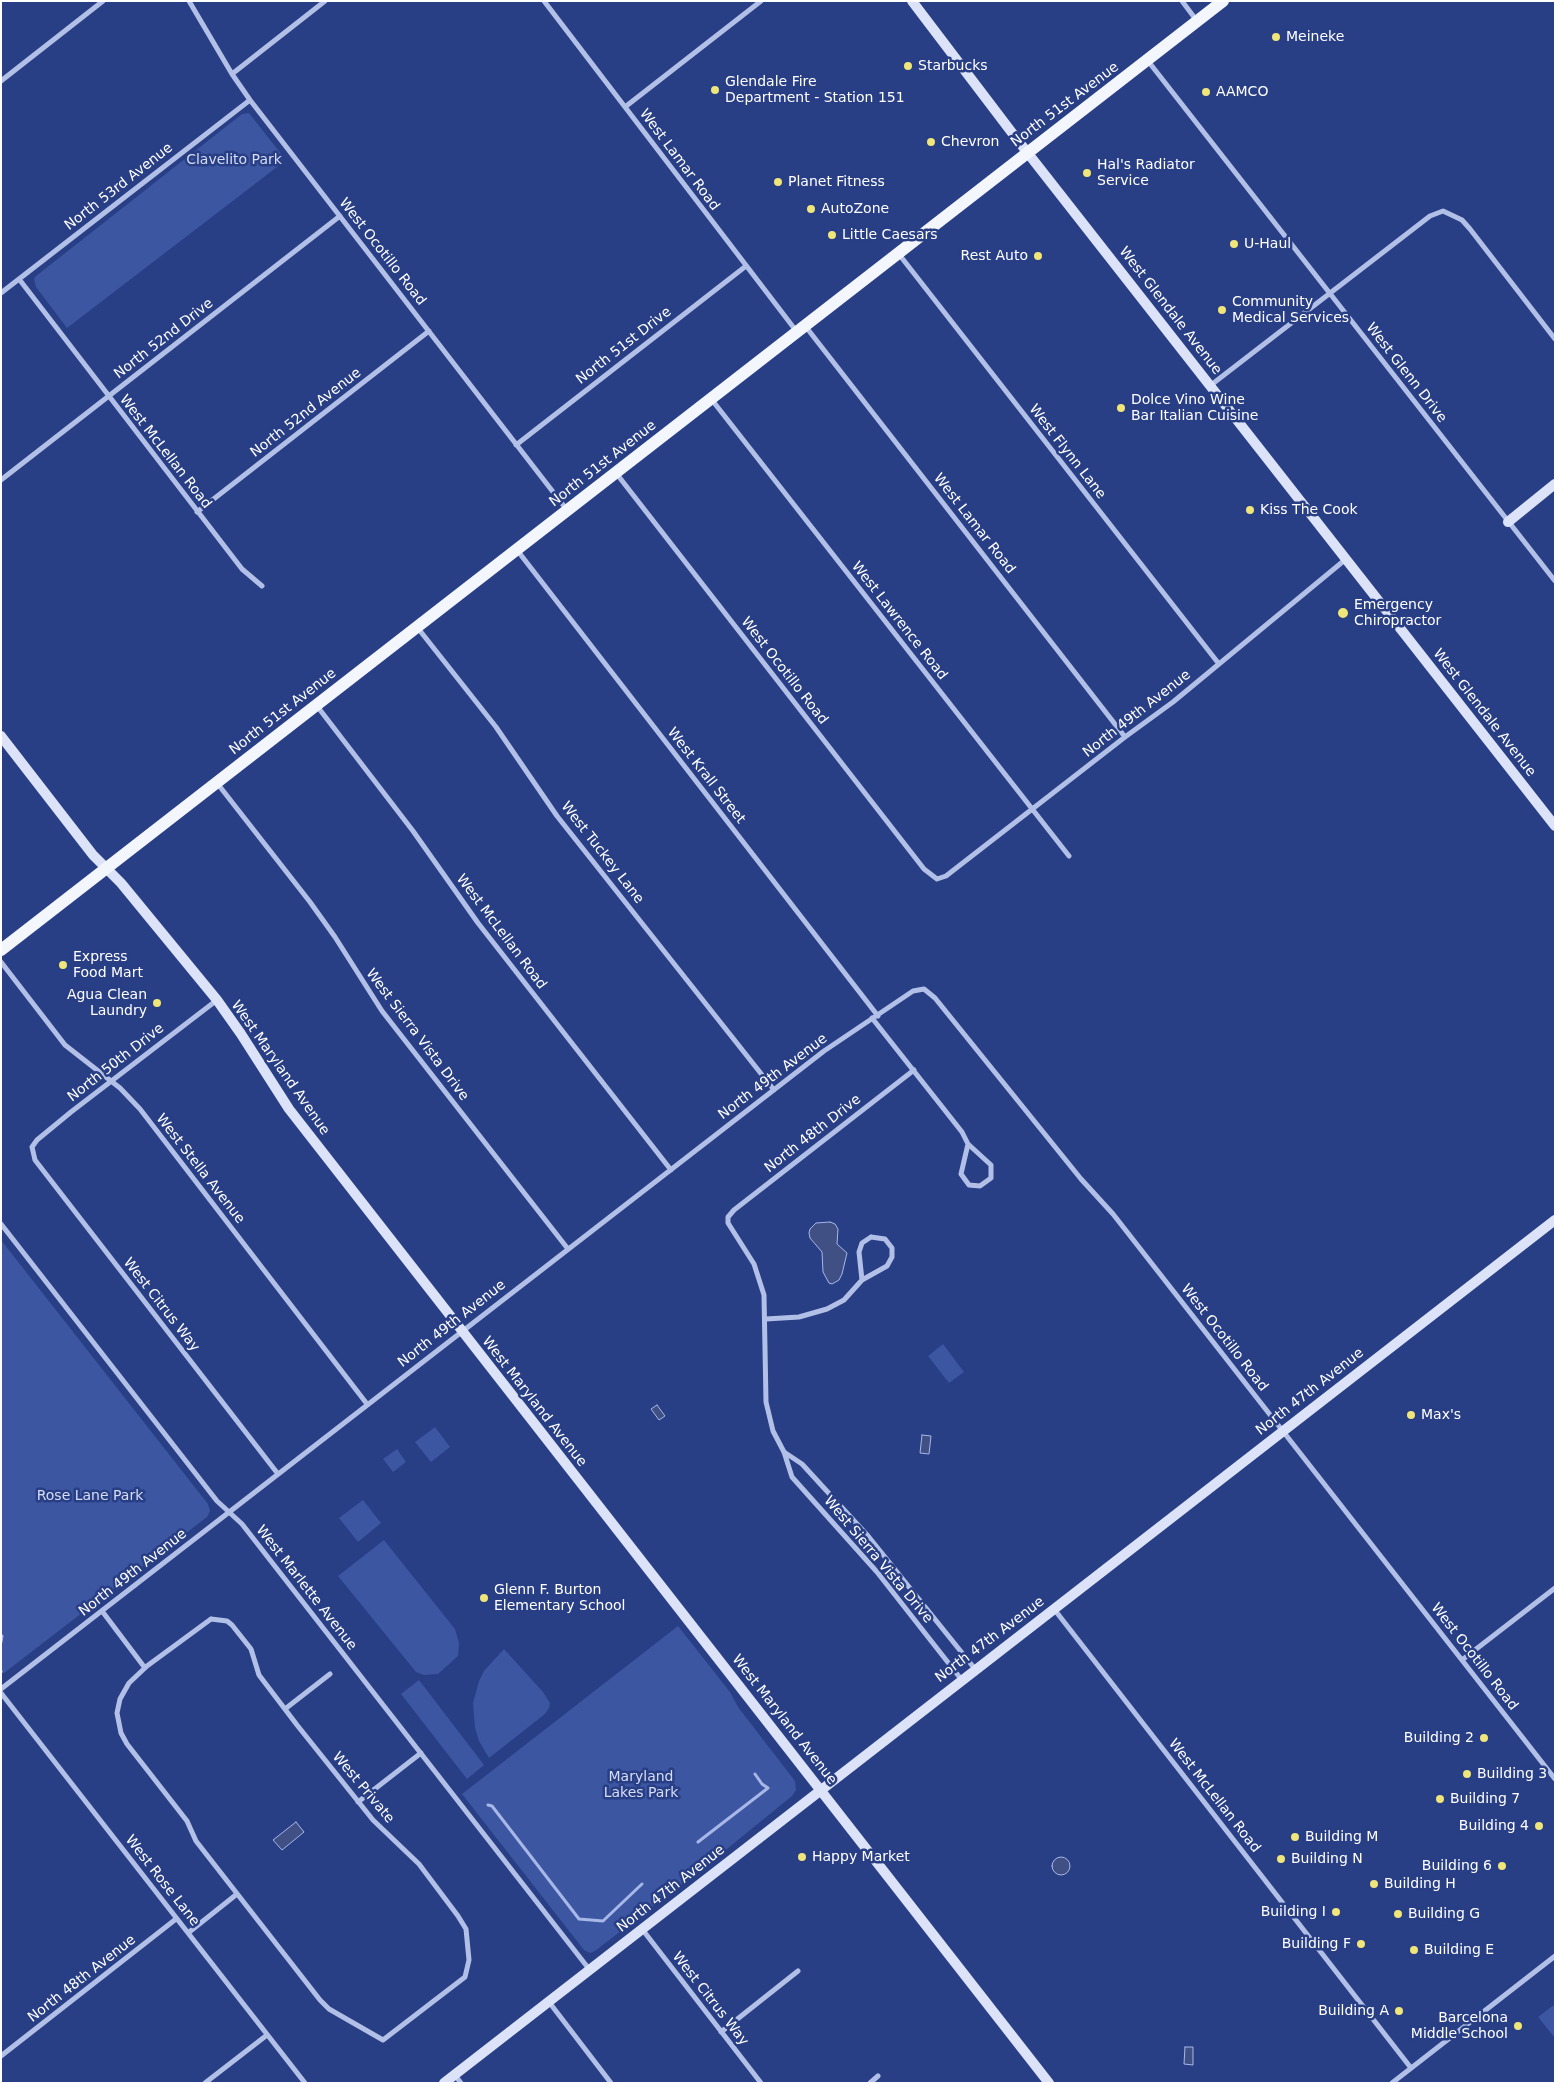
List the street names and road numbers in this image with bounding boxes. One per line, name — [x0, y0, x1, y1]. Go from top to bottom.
street label: North 51st Avenue — [1008, 59, 1122, 151]
street label: West Lamar Road — [635, 106, 723, 214]
street label: North 53rd Avenue — [62, 140, 176, 234]
street label: West Ocotillo Road — [335, 195, 429, 309]
street label: West Glendale Avenue — [1115, 244, 1225, 378]
street label: North 52nd Drive — [111, 295, 217, 383]
street label: North 51st Drive — [573, 304, 675, 388]
street label: West Glenn Drive — [1362, 320, 1450, 426]
street label: North 52nd Avenue — [247, 365, 365, 461]
street label: West McLellan Road — [115, 392, 215, 512]
street label: West Flynn Lane — [1025, 401, 1109, 503]
street label: North 51st Avenue — [546, 417, 660, 511]
street label: West Lamar Road — [930, 470, 1018, 578]
street label: West Lawrence Road — [848, 558, 950, 684]
street label: West Ocotillo Road — [737, 614, 831, 728]
street label: West Glendale Avenue — [1429, 646, 1539, 780]
street label: North 51st Avenue — [226, 665, 340, 759]
street label: North 49th Avenue — [1080, 667, 1194, 761]
street label: West Krall Street — [663, 725, 749, 827]
street label: West Tuckey Lane — [557, 799, 647, 907]
street label: West McLellan Road — [452, 871, 550, 993]
street label: West Sierra Vista Drive — [362, 966, 472, 1104]
street label: West Maryland Avenue — [227, 998, 333, 1138]
street label: North 50th Drive — [65, 1020, 167, 1106]
street label: North 49th Avenue — [715, 1030, 831, 1124]
street label: North 48th Drive — [762, 1091, 864, 1177]
street label: West Stella Avenue — [152, 1111, 248, 1227]
street label: West Citrus Way — [119, 1255, 203, 1355]
street label: North 49th Avenue — [395, 1277, 509, 1371]
street label: West Ocotillo Road — [1177, 1281, 1271, 1395]
street label: West Maryland Avenue — [478, 1334, 590, 1470]
street label: North 47th Avenue — [1253, 1345, 1367, 1439]
street label: West Sierra Vista Drive — [820, 1493, 936, 1627]
street label: West Marlette Avenue — [252, 1522, 360, 1654]
street label: North 49th Avenue — [76, 1526, 190, 1620]
street label: North 47th Avenue — [932, 1593, 1048, 1687]
street label: West Ocotillo Road — [1427, 1600, 1521, 1714]
street label: West Maryland Avenue — [728, 1652, 840, 1788]
street label: West McLellan Road — [1164, 1736, 1264, 1856]
street label: West Private — [328, 1749, 398, 1827]
street label: West Rose Lane — [121, 1832, 203, 1930]
street label: North 47th Avenue — [614, 1842, 728, 1936]
street label: North 48th Avenue — [25, 1932, 139, 2026]
street label: West Citrus Way — [668, 1949, 752, 2049]

